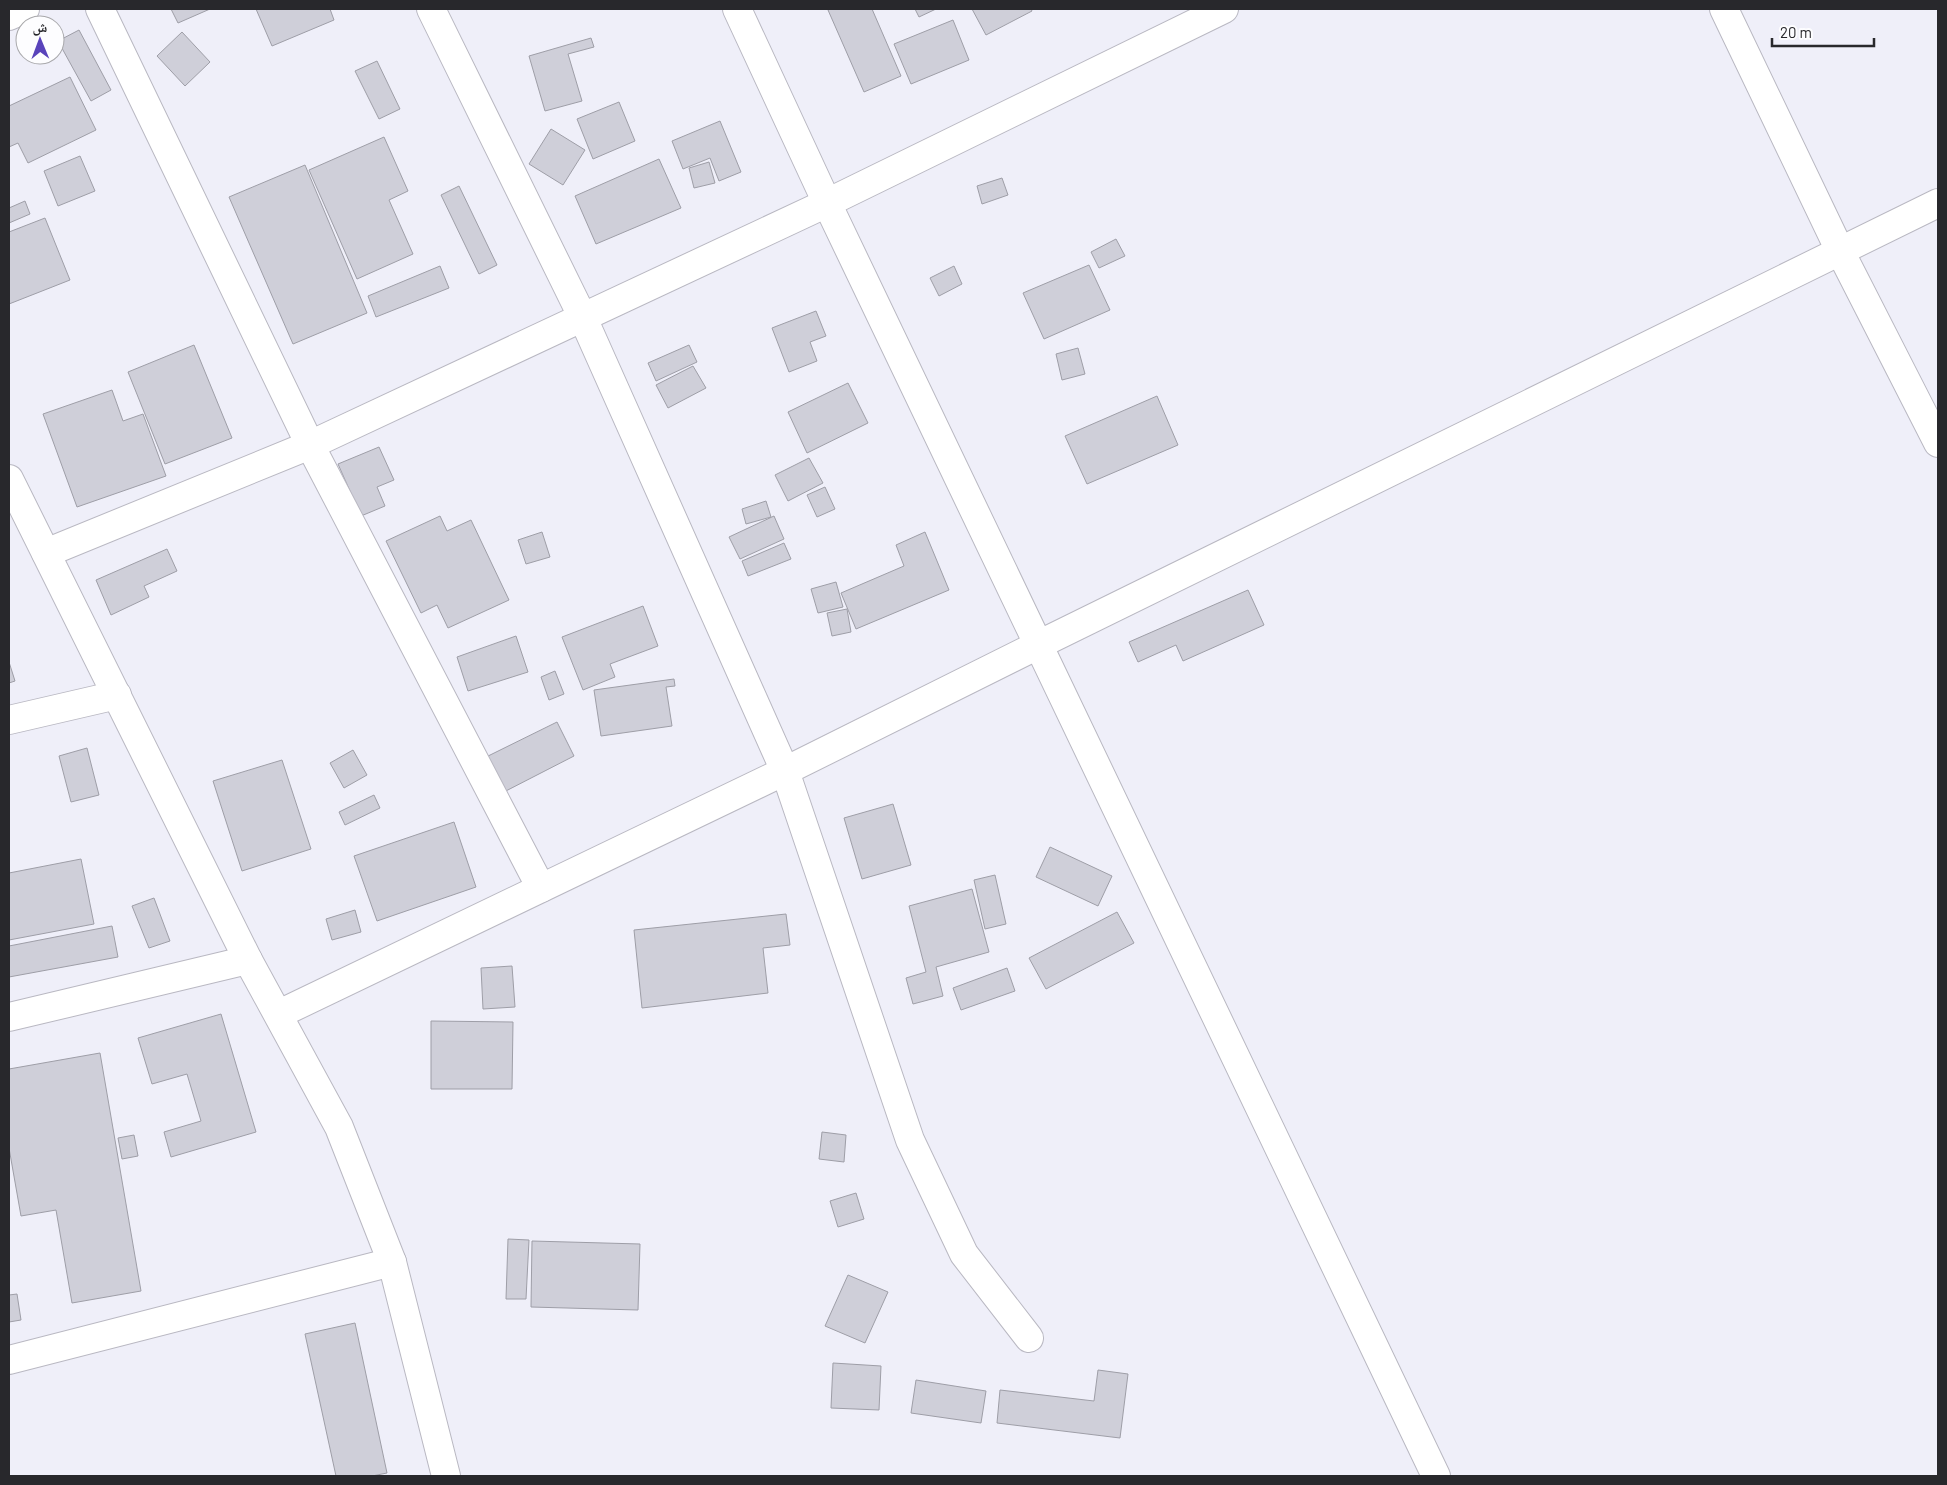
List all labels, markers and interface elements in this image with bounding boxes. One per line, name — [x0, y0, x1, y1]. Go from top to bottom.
north arrow — [15, 15, 65, 65]
scale bar — [1772, 15, 1874, 47]
text: ش — [32, 18, 47, 36]
text: 20 m — [1780, 23, 1812, 41]

